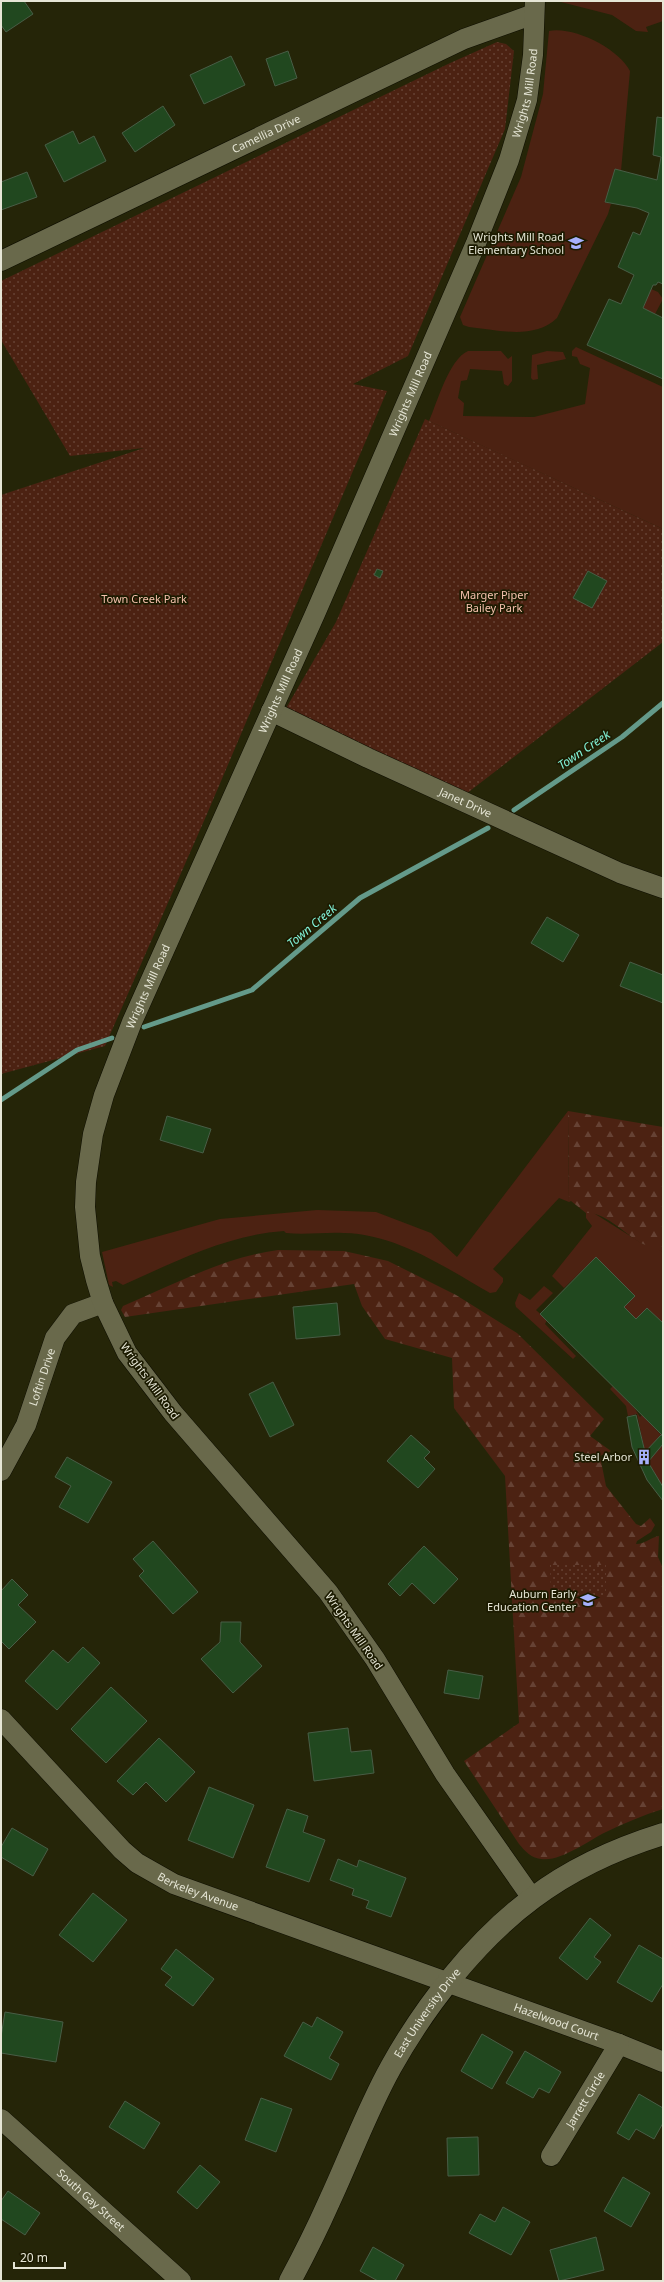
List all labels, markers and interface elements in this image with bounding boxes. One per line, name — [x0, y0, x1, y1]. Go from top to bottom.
street label: Wrights Mill Road — [508, 48, 540, 140]
street label: Camellia Drive — [229, 111, 303, 156]
place label: Wrights Mill Road Elementary School — [468, 229, 564, 257]
school or university icon: Wrights Mill Road Elementary School — [567, 234, 585, 252]
street label: Wrights Mill Road — [385, 349, 435, 439]
park label: Marger Piper Bailey Park — [460, 587, 528, 615]
park label: Town Creek Park — [101, 591, 187, 606]
street label: Wrights Mill Road — [255, 646, 306, 735]
water label: Town Creek — [554, 725, 614, 773]
street label: Janet Drive — [436, 783, 494, 821]
water label: Town Creek — [283, 899, 341, 951]
street label: Wrights Mill Road — [122, 942, 173, 1031]
street label: Wrights Mill Road — [118, 1340, 183, 1422]
street label: Loftin Drive — [25, 1346, 58, 1408]
building icon: Steel Arbor — [635, 1448, 653, 1466]
place label: Steel Arbor — [574, 1449, 632, 1464]
place label: Auburn Early Education Center — [487, 1586, 576, 1614]
street label: Wrights Mill Road — [322, 1589, 387, 1672]
school or university icon: Auburn Early Education Center — [579, 1591, 597, 1609]
street label: Berkeley Avenue — [155, 1868, 241, 1914]
street label: East University Drive — [390, 1964, 464, 2060]
street label: Hazelwood Court — [512, 1999, 601, 2043]
street label: Jarrett Circle — [561, 2068, 608, 2131]
street label: South Gay Street — [54, 2165, 129, 2234]
scale bar — [14, 2244, 65, 2270]
text: 20 m — [20, 2249, 48, 2266]

